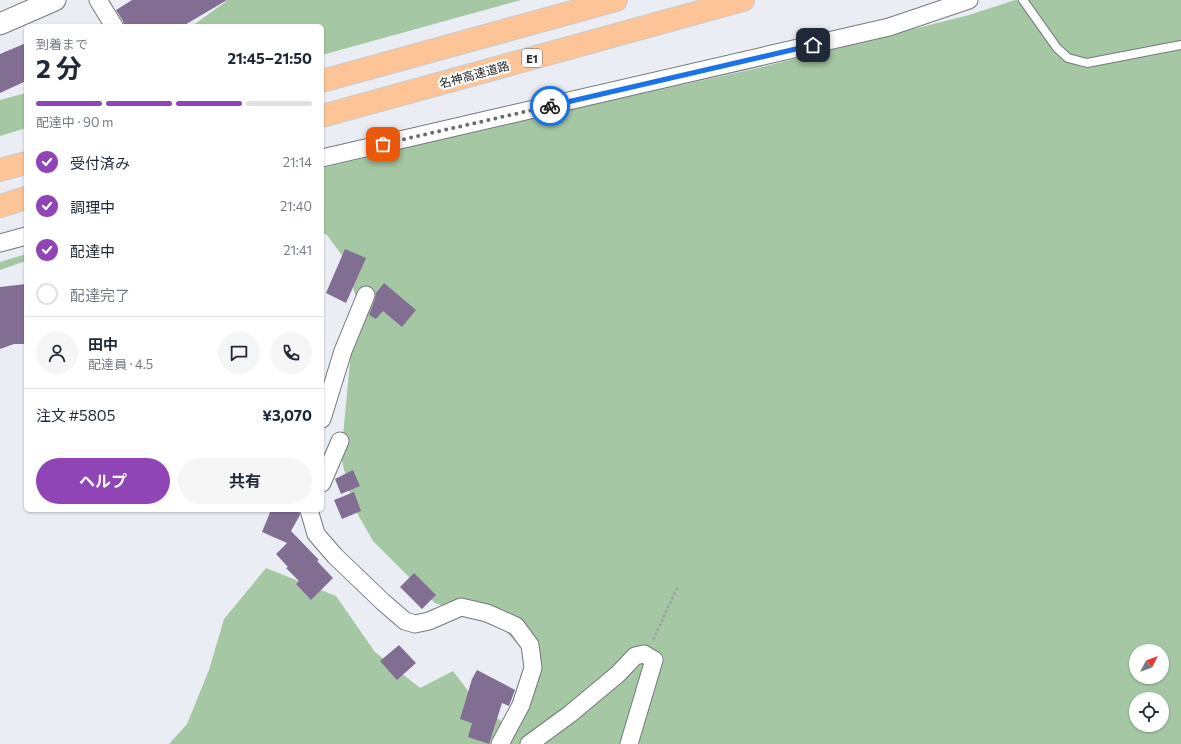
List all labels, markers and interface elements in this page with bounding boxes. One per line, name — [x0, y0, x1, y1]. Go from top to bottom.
pin — [796, 28, 830, 62]
icon: home — [802, 34, 824, 56]
text: 到着まで — [36, 36, 88, 52]
text: 21:45–21:50 — [228, 49, 312, 67]
road number: E1 — [522, 49, 542, 67]
text: 2 分 — [36, 52, 82, 83]
street label: 名神高速道路 — [437, 58, 511, 90]
courier — [530, 86, 570, 126]
icon: bike — [539, 95, 561, 117]
text: 配達中 · 90 m — [36, 114, 113, 130]
pin — [366, 127, 400, 161]
icon: bag — [372, 133, 394, 155]
icon: check — [36, 151, 58, 173]
text: 受付済み — [70, 154, 130, 172]
text: 21:14 — [283, 154, 312, 170]
icon: check — [36, 195, 58, 217]
text: 調理中 — [70, 198, 115, 216]
text: 21:40 — [280, 198, 312, 214]
icon: check — [36, 239, 58, 261]
text: 配達中 — [70, 242, 115, 260]
text: 21:41 — [283, 242, 312, 258]
text: 配達完了 — [70, 286, 130, 304]
button: person — [36, 332, 78, 374]
button: chat — [218, 332, 260, 374]
button: phone — [270, 332, 312, 374]
text: 田中 — [88, 335, 118, 353]
text: 配達員 · 4.5 — [88, 356, 153, 372]
text: 注文 #5805 — [36, 406, 115, 424]
text: ¥3,070 — [262, 406, 312, 424]
button: ヘルプ — [36, 458, 170, 504]
button: 共有 — [178, 458, 312, 504]
north arrow — [1129, 644, 1169, 684]
map controls — [1129, 644, 1169, 732]
button: locate — [1129, 692, 1169, 732]

